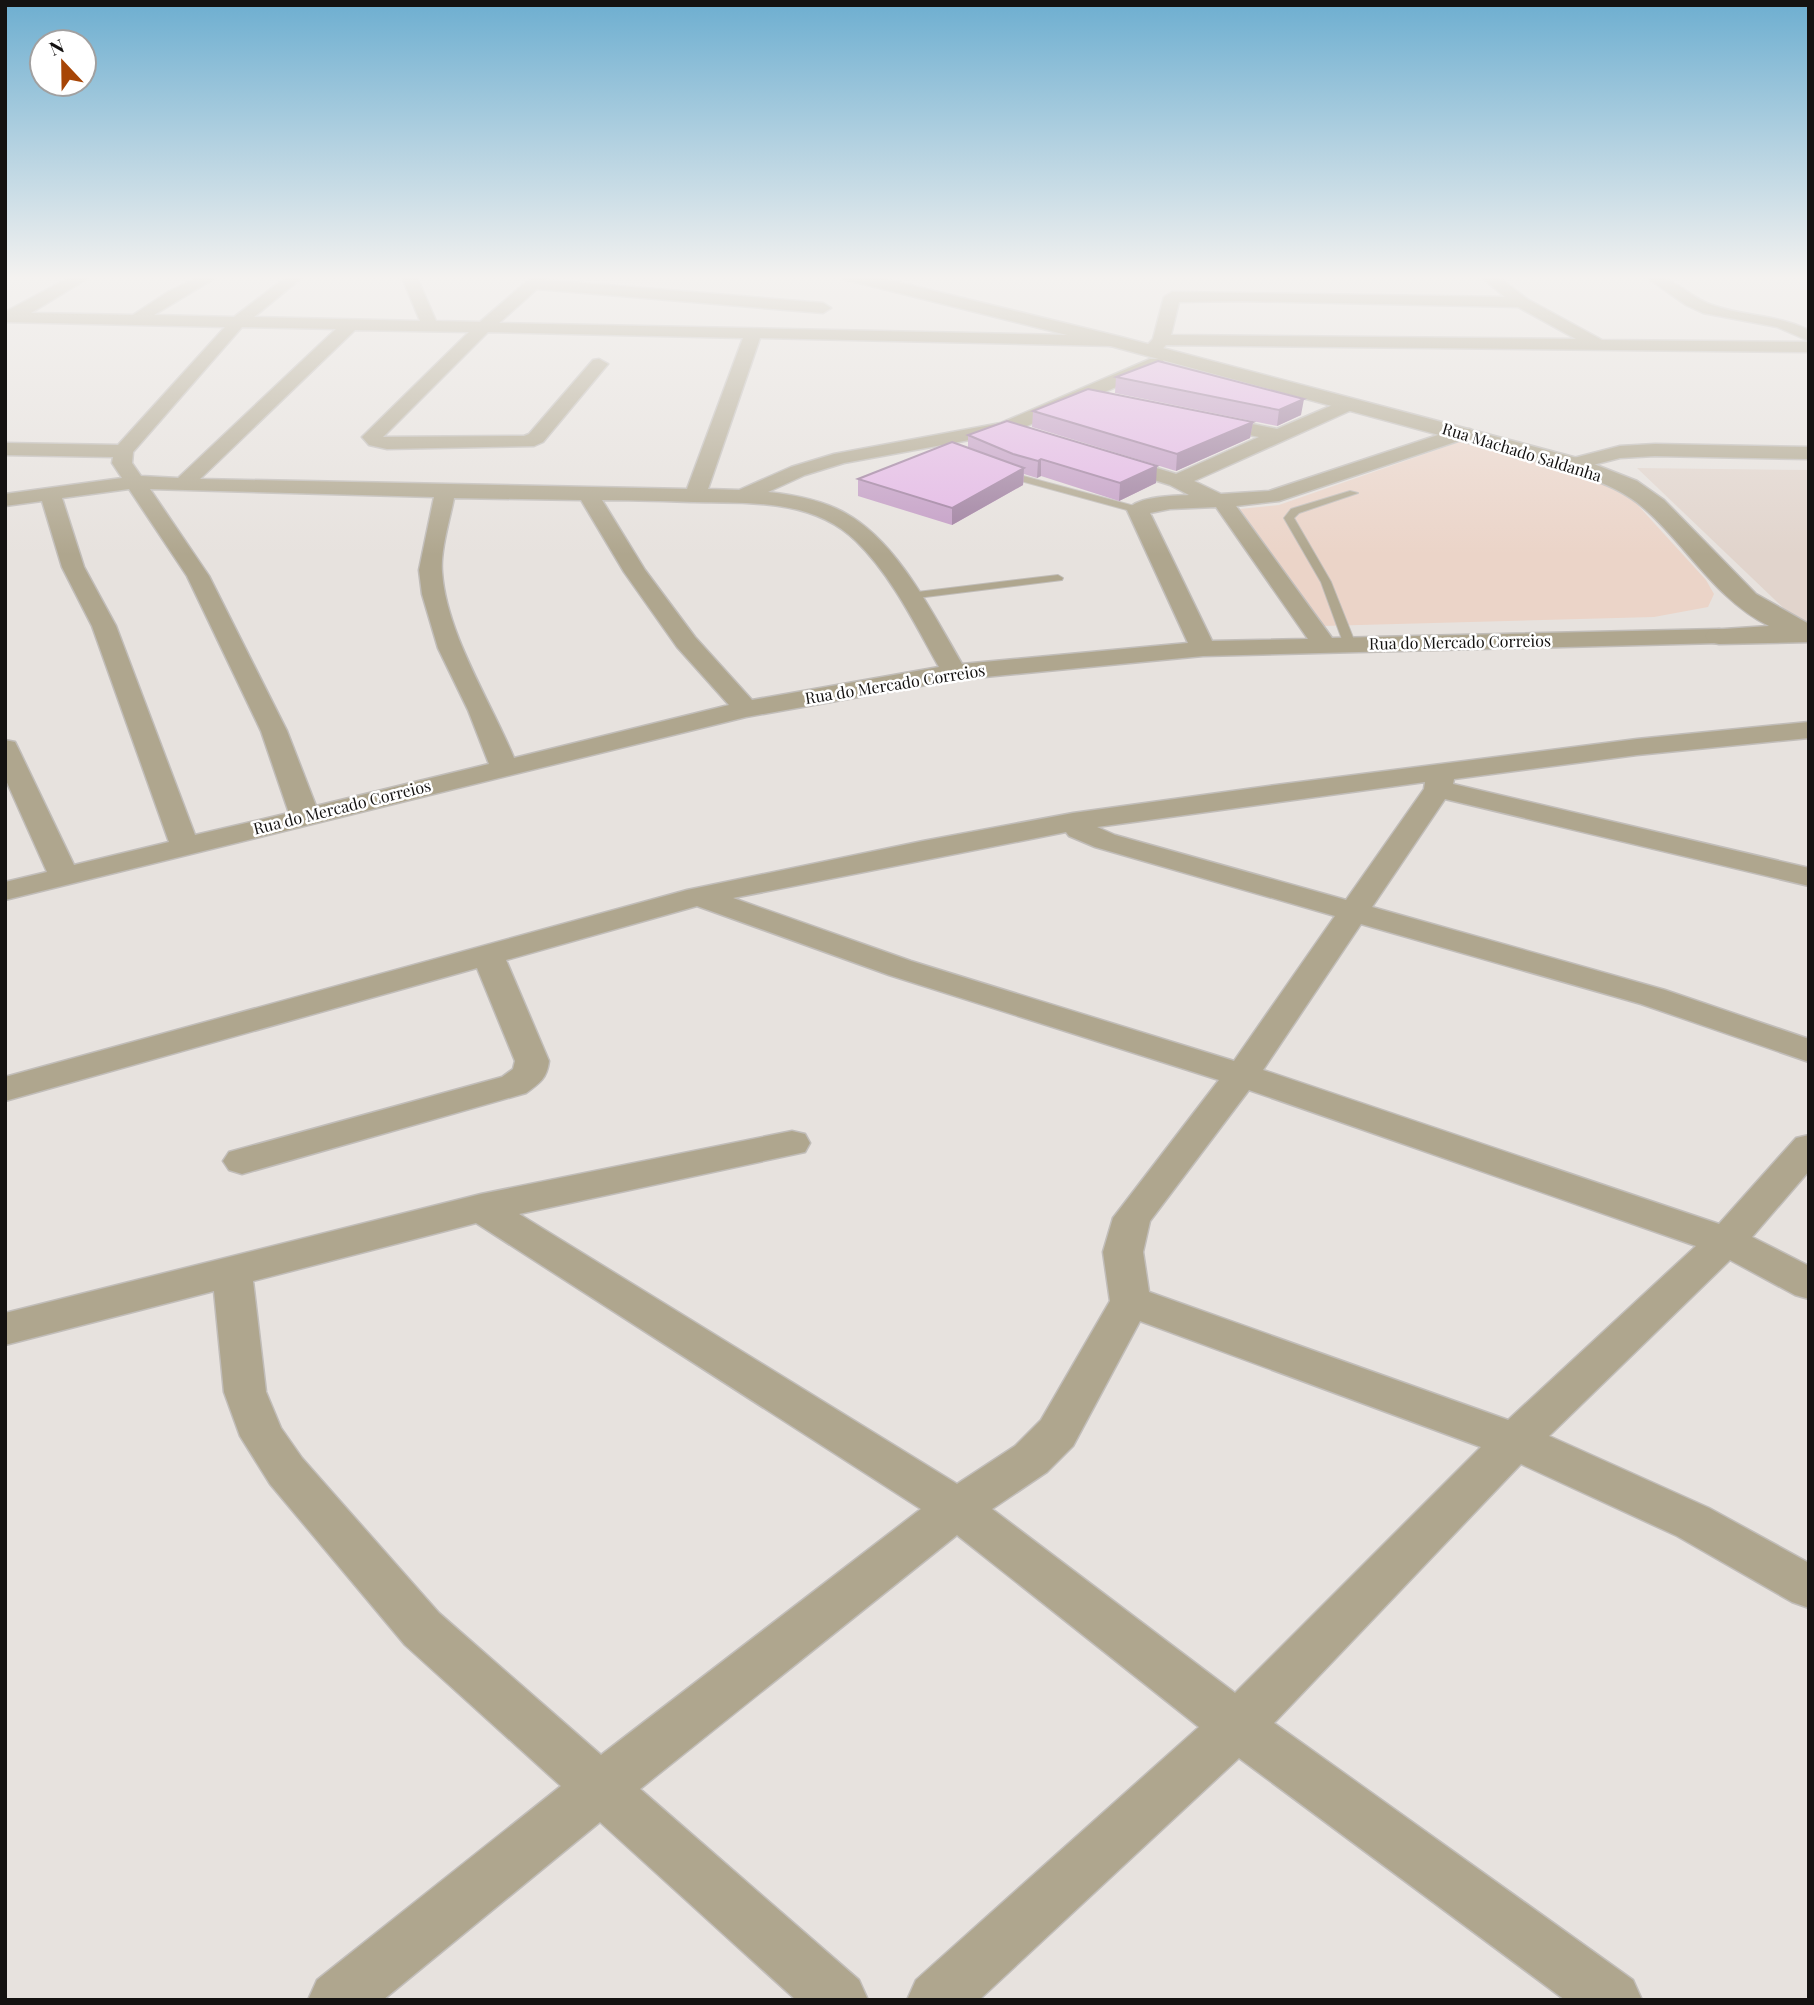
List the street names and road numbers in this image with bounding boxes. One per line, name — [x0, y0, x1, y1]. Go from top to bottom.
street label: Rua Machado Saldanha — [1440, 417, 1604, 486]
street label: Rua do Mercado Correios — [1369, 629, 1551, 654]
street label: Rua do Mercado Correios — [803, 659, 987, 708]
street label: Rua do Mercado Correios — [251, 774, 433, 839]

